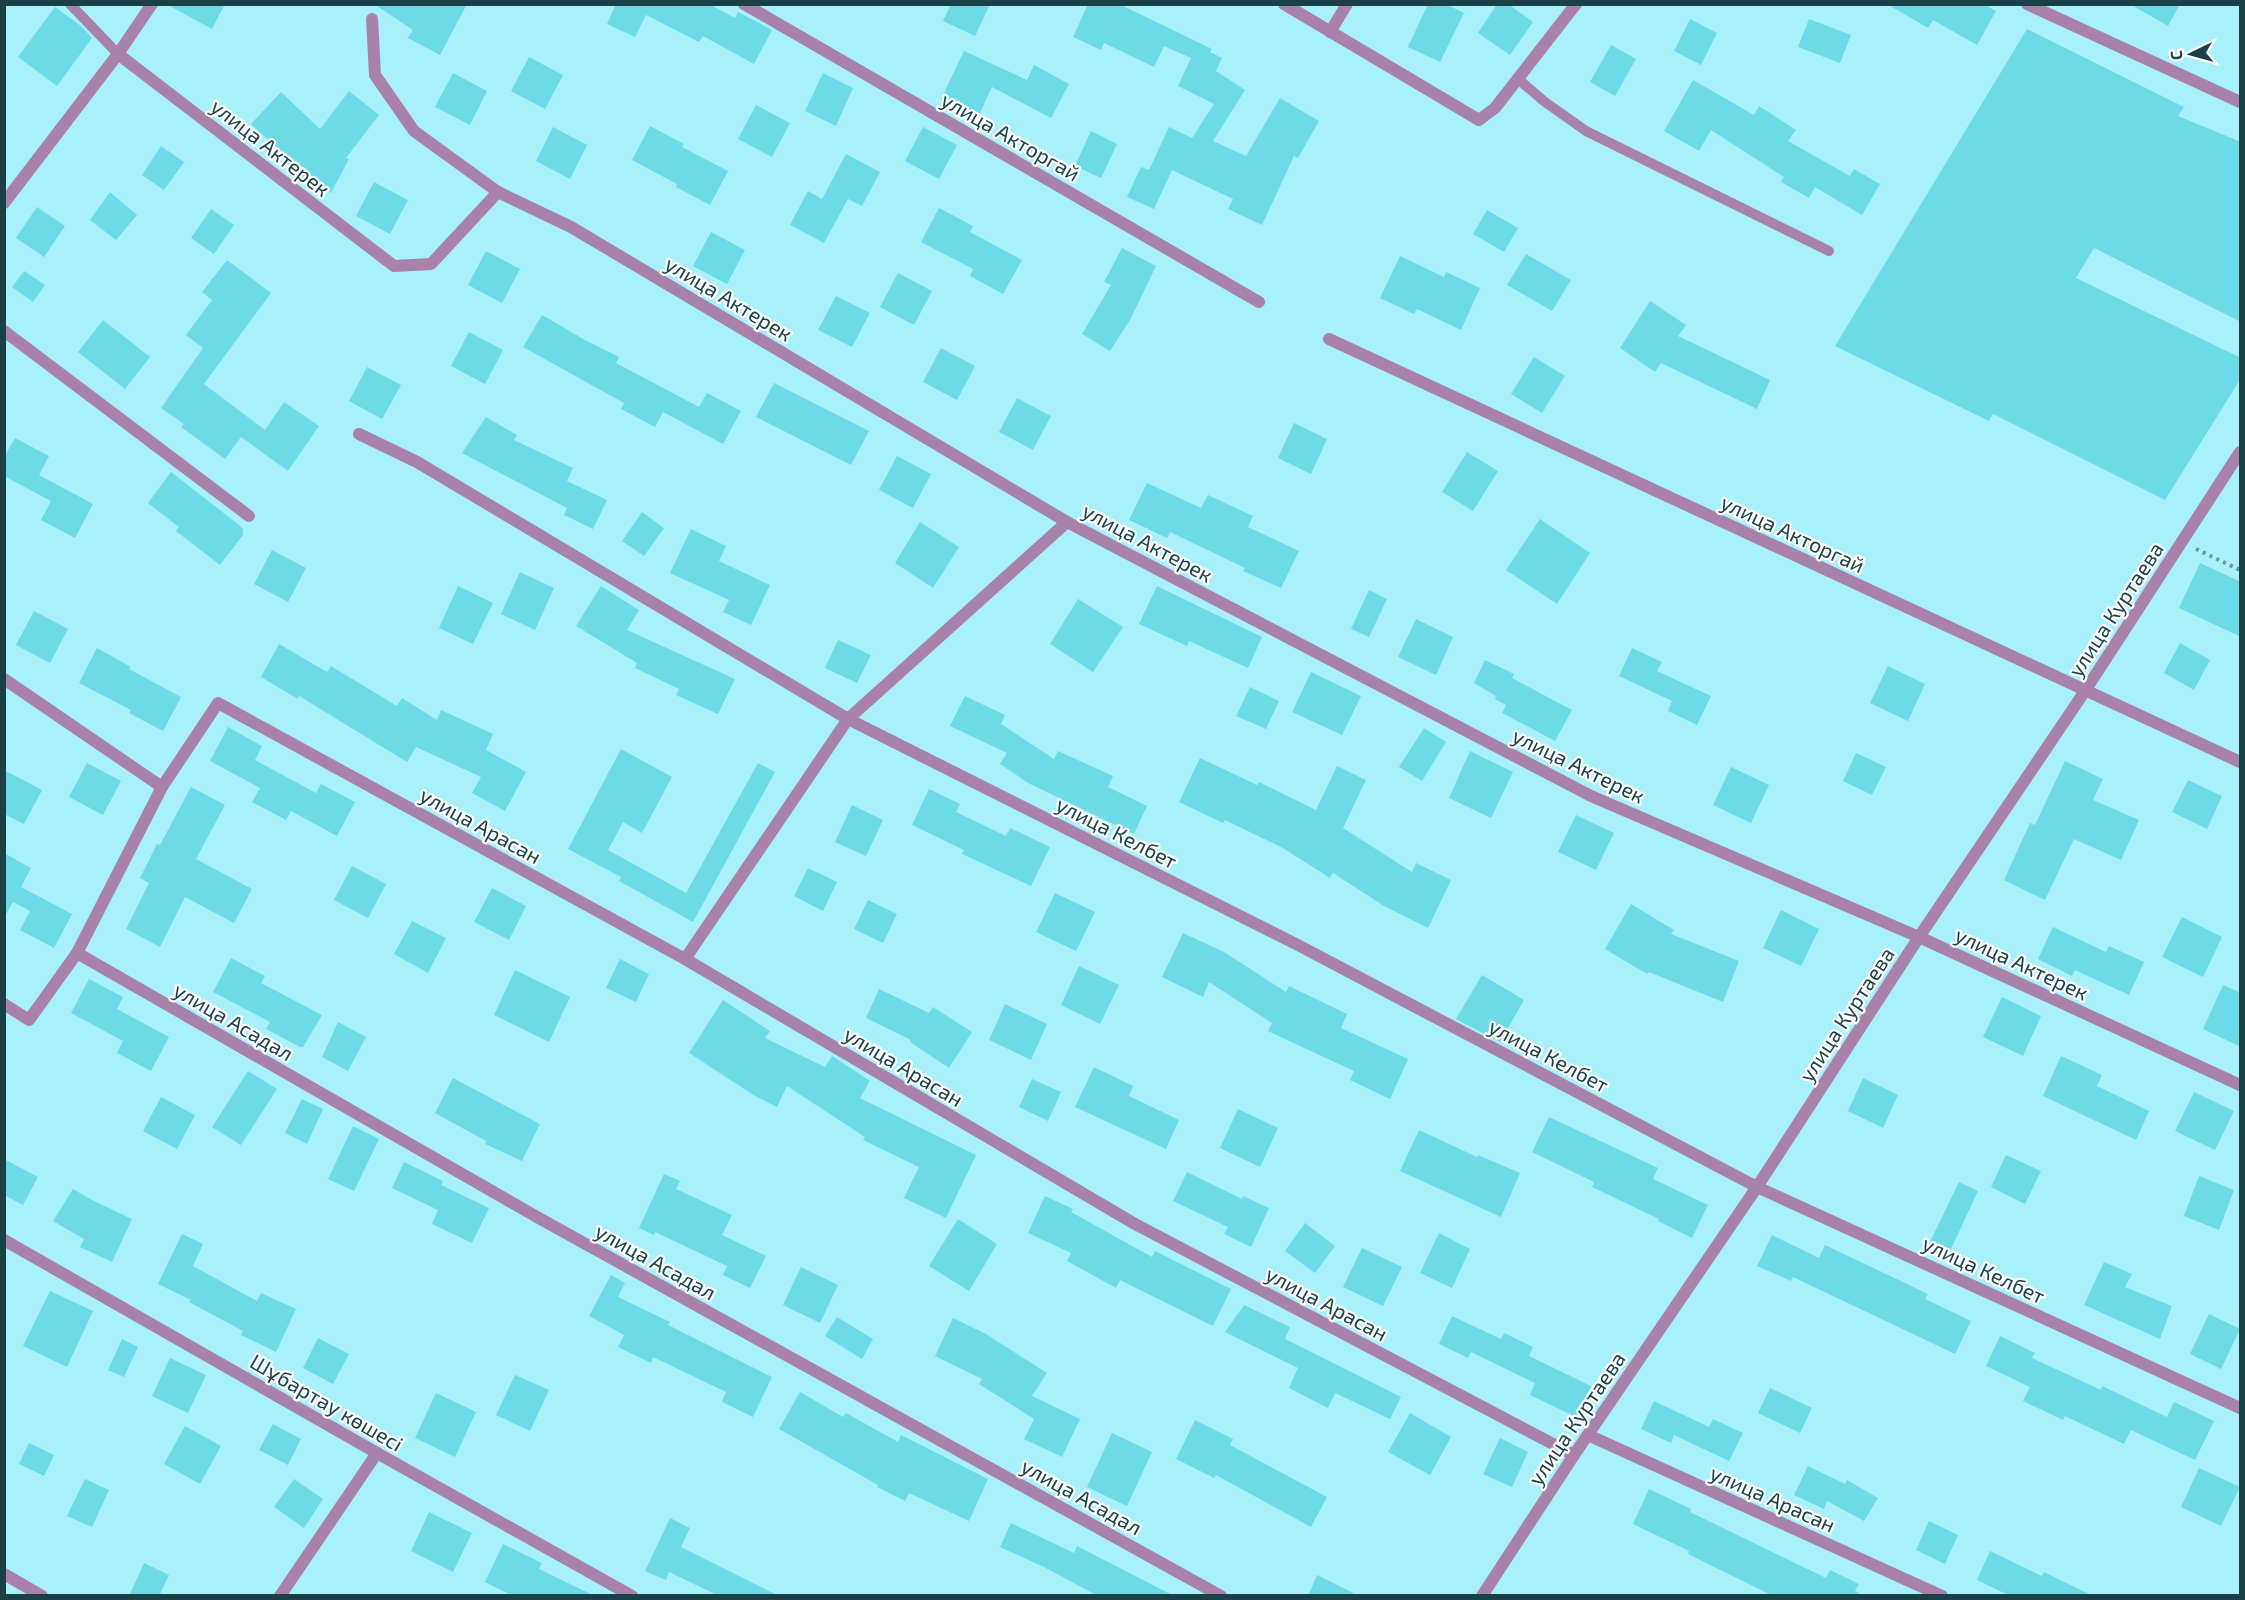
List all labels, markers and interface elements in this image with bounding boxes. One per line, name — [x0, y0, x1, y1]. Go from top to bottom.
north arrow — [2161, 24, 2221, 84]
text: С — [2166, 50, 2185, 61]
street label: улица Акторгай — [937, 86, 1085, 187]
street label: улица Актерек — [206, 93, 335, 202]
street label: улица Актерек — [660, 250, 797, 347]
street label: улица Акторгай — [1717, 489, 1869, 578]
street label: улица Актерек — [1078, 497, 1217, 588]
street label: улица Куртаева — [2062, 537, 2169, 682]
street label: улица Актерек — [1508, 722, 1649, 809]
street label: улица Арасан — [416, 781, 546, 869]
street label: улица Келбет — [1052, 791, 1182, 874]
street label: улица Актерек — [1951, 921, 2093, 1006]
street label: улица Куртаева — [1793, 942, 1900, 1087]
street label: улица Асадал — [169, 977, 298, 1066]
street label: улица Келбет — [1484, 1013, 1613, 1098]
street label: улица Арасан — [839, 1021, 968, 1112]
street label: улица Асадал — [591, 1218, 721, 1305]
street label: улица Келбет — [1918, 1230, 2049, 1309]
street label: улица Арасан — [1261, 1260, 1392, 1346]
street label: улица Куртаева — [1522, 1347, 1631, 1490]
street label: Шұбартау көшесі — [246, 1348, 408, 1457]
street label: улица Асадал — [1017, 1453, 1147, 1540]
street label: улица Арасан — [1706, 1459, 1839, 1538]

